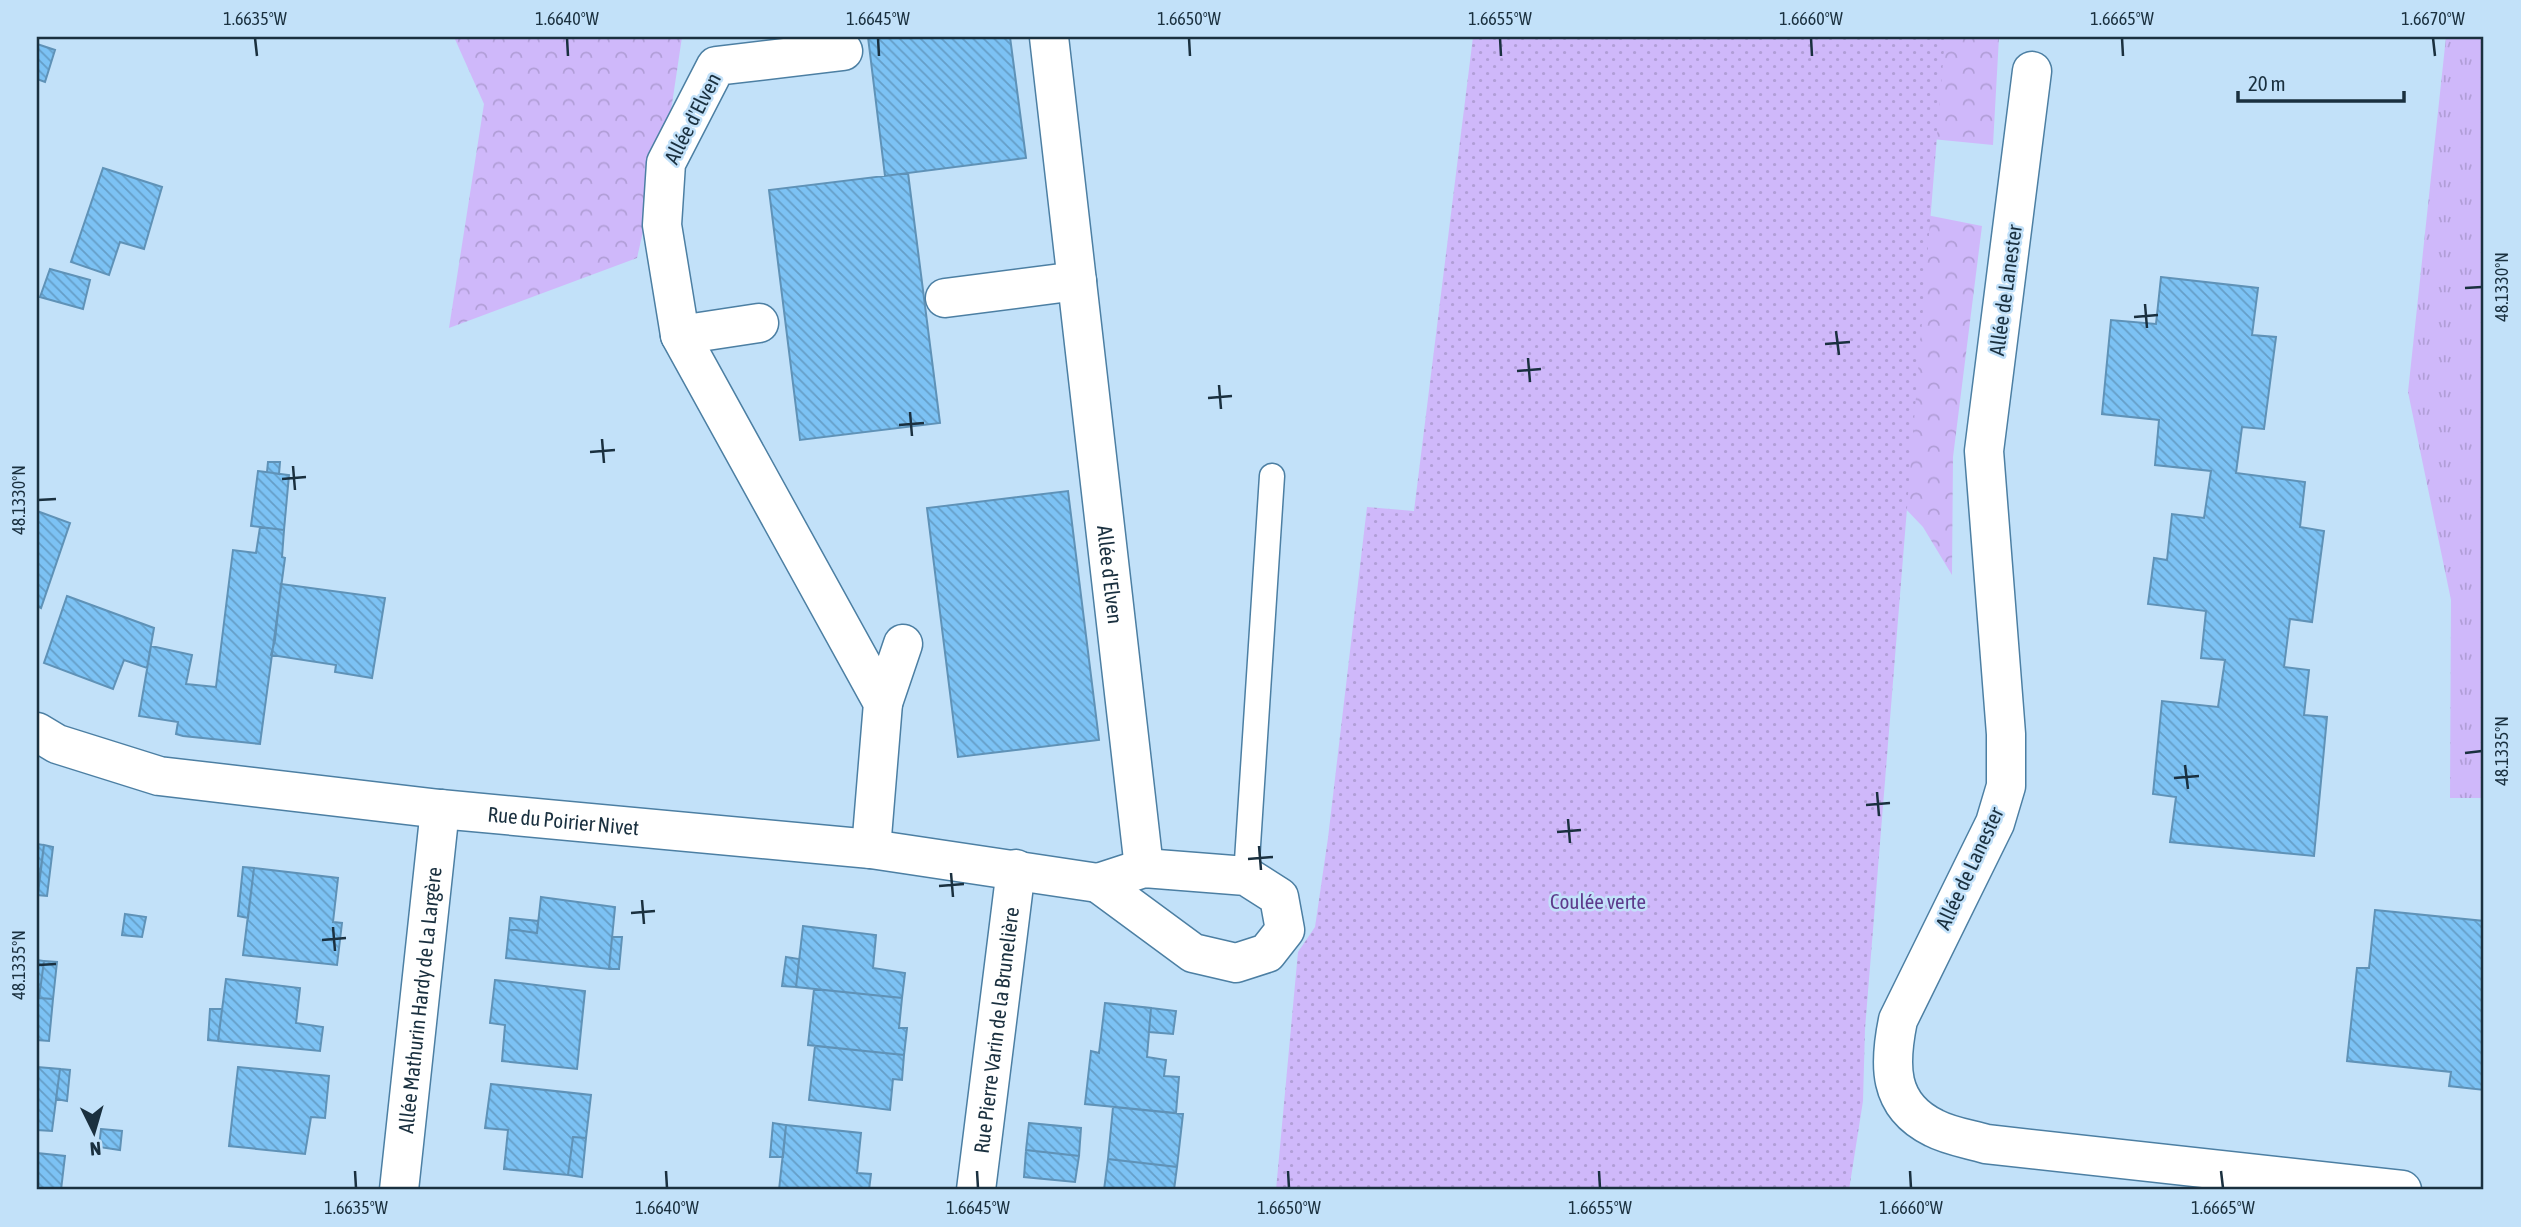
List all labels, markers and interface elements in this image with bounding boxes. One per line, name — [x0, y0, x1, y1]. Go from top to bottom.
text: 1.6635°W — [223, 8, 287, 29]
text: 1.6640°W — [535, 8, 599, 29]
text: 1.6645°W — [846, 8, 910, 29]
text: 1.6650°W — [1157, 8, 1221, 29]
text: 1.6655°W — [1468, 8, 1532, 29]
text: 1.6660°W — [1779, 8, 1843, 29]
text: 1.6665°W — [2090, 8, 2154, 29]
text: 1.6670°W — [2401, 8, 2465, 29]
scale bar — [2238, 60, 2404, 104]
street label: Allée d'Elven — [659, 68, 725, 168]
text: 20 m — [2248, 71, 2286, 95]
street label: Allée de Lanester — [1984, 222, 2026, 357]
text: 48.1330°N — [2491, 252, 2512, 322]
text: 48.1330°N — [8, 465, 29, 535]
street label: Allée d'Elven — [1093, 524, 1128, 625]
text: 48.1335°N — [2491, 716, 2512, 786]
street label: Rue du Poirier Nivet — [487, 801, 640, 839]
street label: Allée de Lanester — [1930, 802, 2008, 933]
street label: Allée Mathurin Hardy de La Largère — [393, 866, 446, 1135]
park label: Coulée verte — [1550, 889, 1646, 913]
street label: Rue Pierre Varin de la Brunelière — [969, 906, 1023, 1155]
text: 48.1335°N — [8, 930, 29, 1000]
north arrow — [60, 1098, 130, 1168]
text: N — [89, 1137, 102, 1160]
text: 1.6635°W — [324, 1197, 388, 1218]
text: 1.6640°W — [635, 1197, 699, 1218]
text: 1.6645°W — [946, 1197, 1010, 1218]
text: 1.6650°W — [1257, 1197, 1321, 1218]
text: 1.6655°W — [1568, 1197, 1632, 1218]
text: 1.6660°W — [1879, 1197, 1943, 1218]
text: 1.6665°W — [2191, 1197, 2255, 1218]

